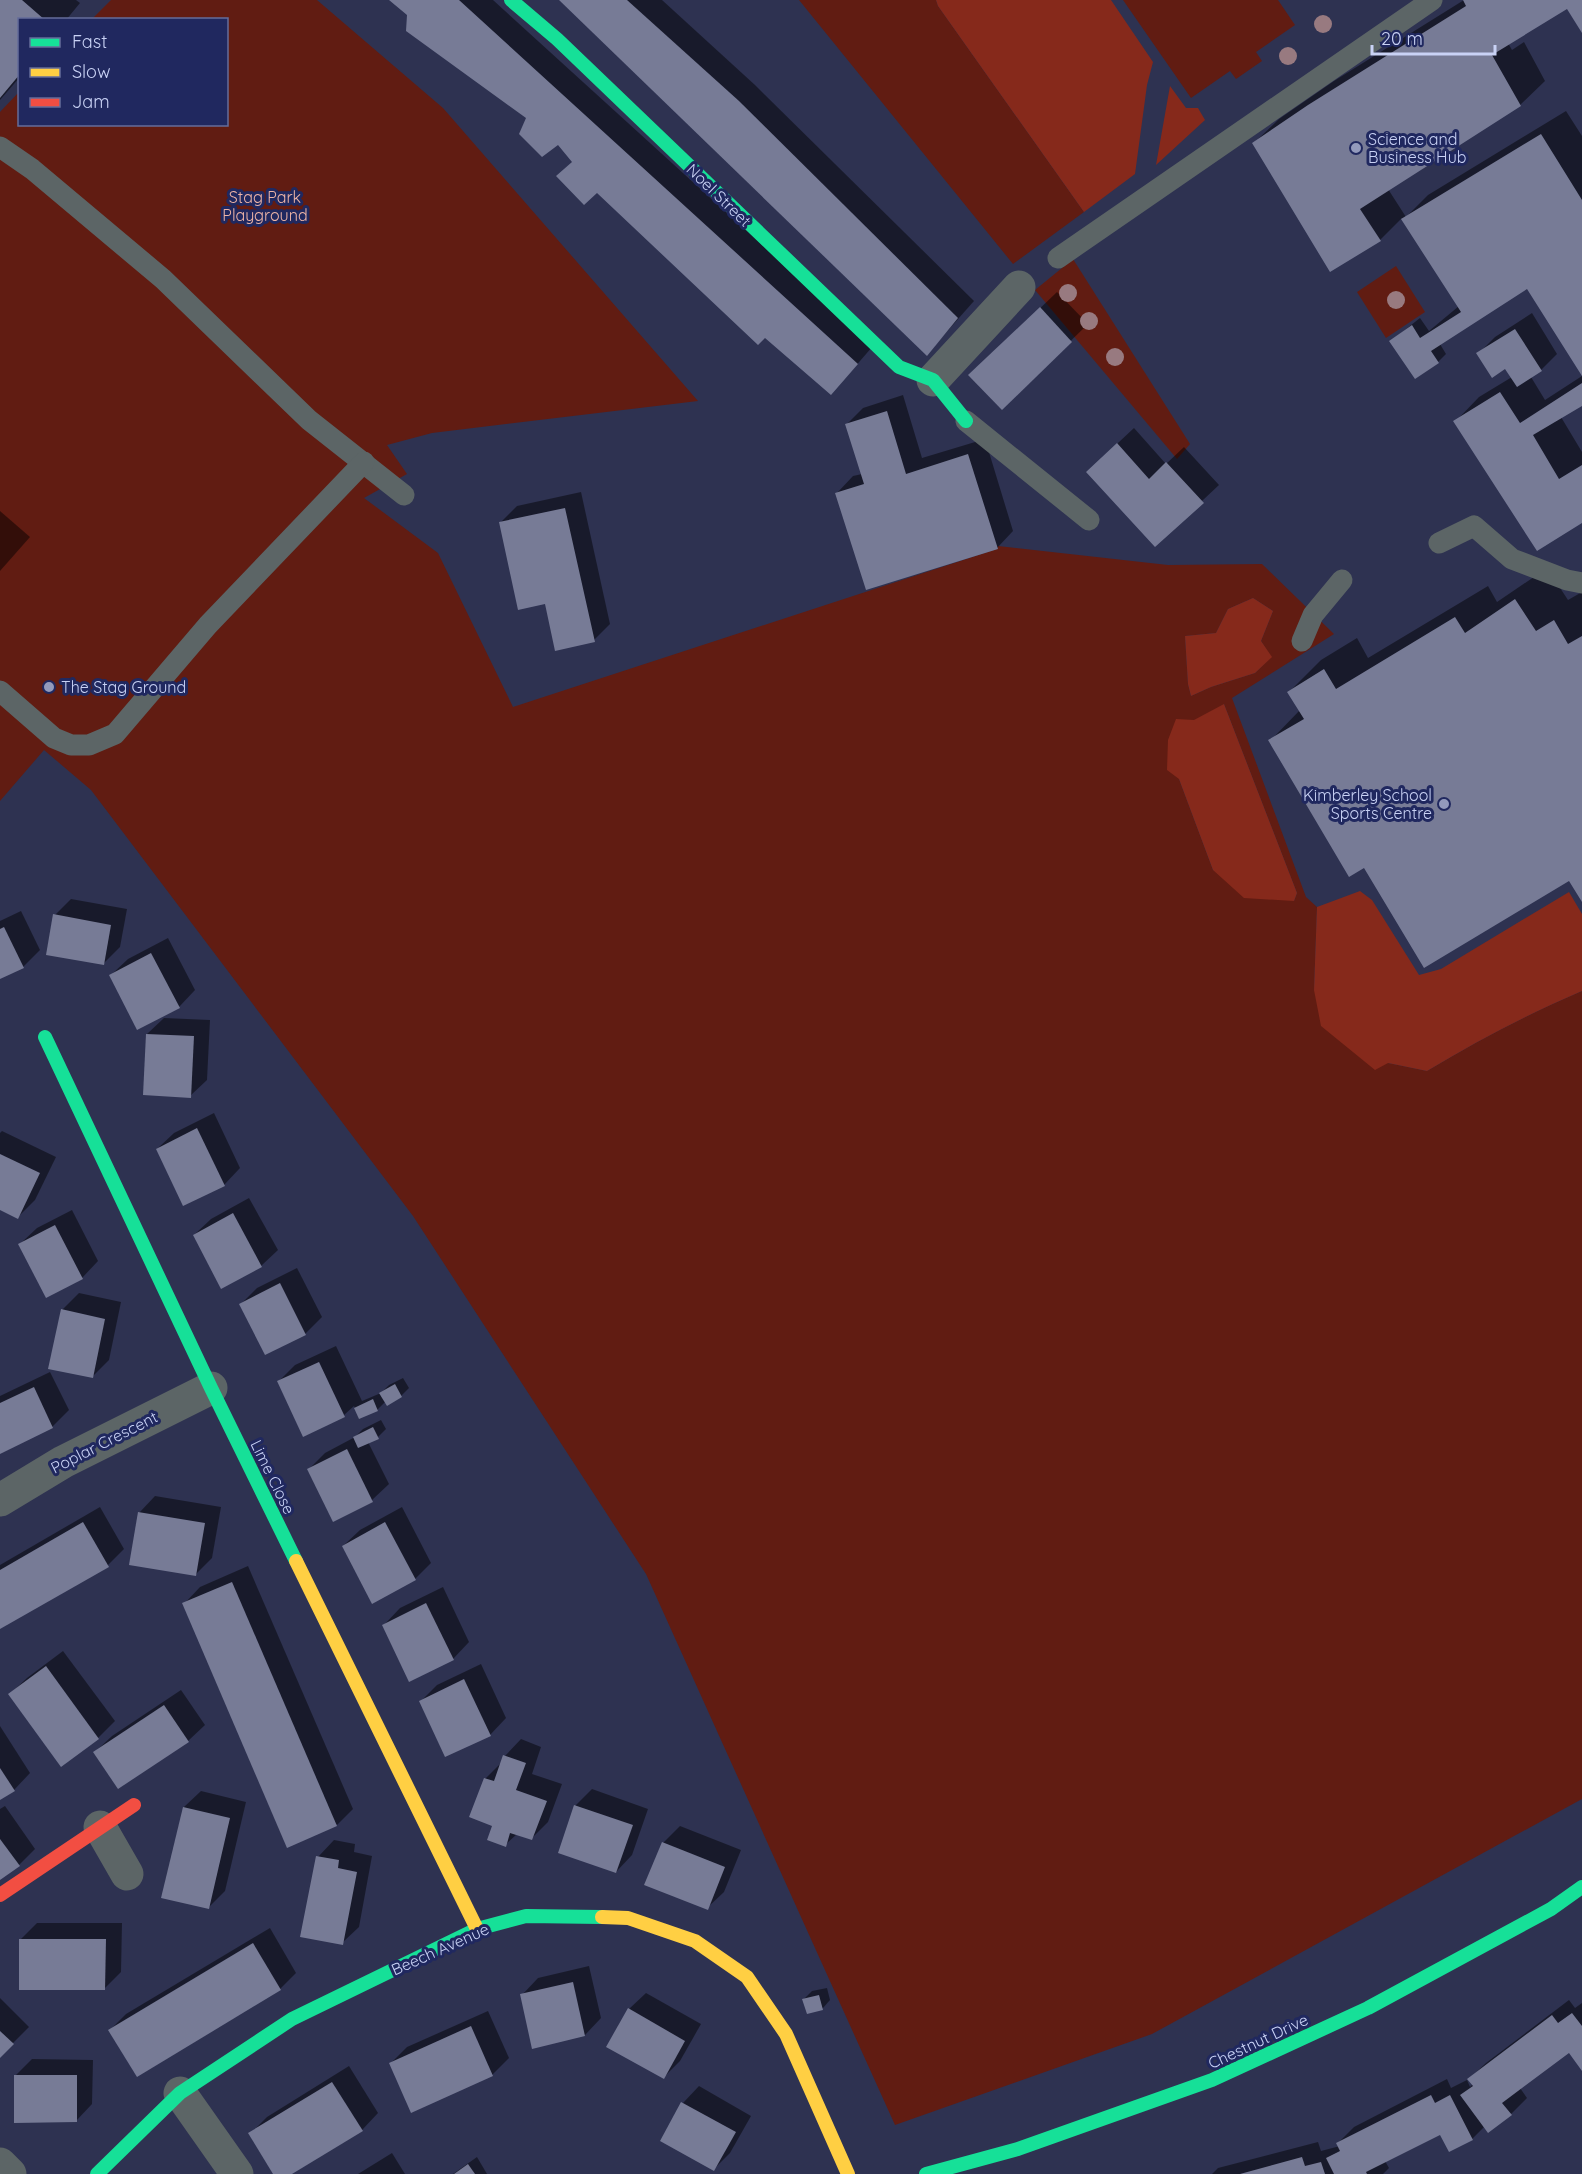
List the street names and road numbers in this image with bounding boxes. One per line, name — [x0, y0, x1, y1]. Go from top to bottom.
street label: Noel Street — [683, 159, 755, 231]
street label: Poplar Crescent — [47, 1406, 161, 1478]
street label: Lime Close — [246, 1437, 300, 1517]
street label: Beech Avenue — [388, 1919, 492, 1979]
street label: Chestnut Drive — [1205, 2009, 1311, 2073]

